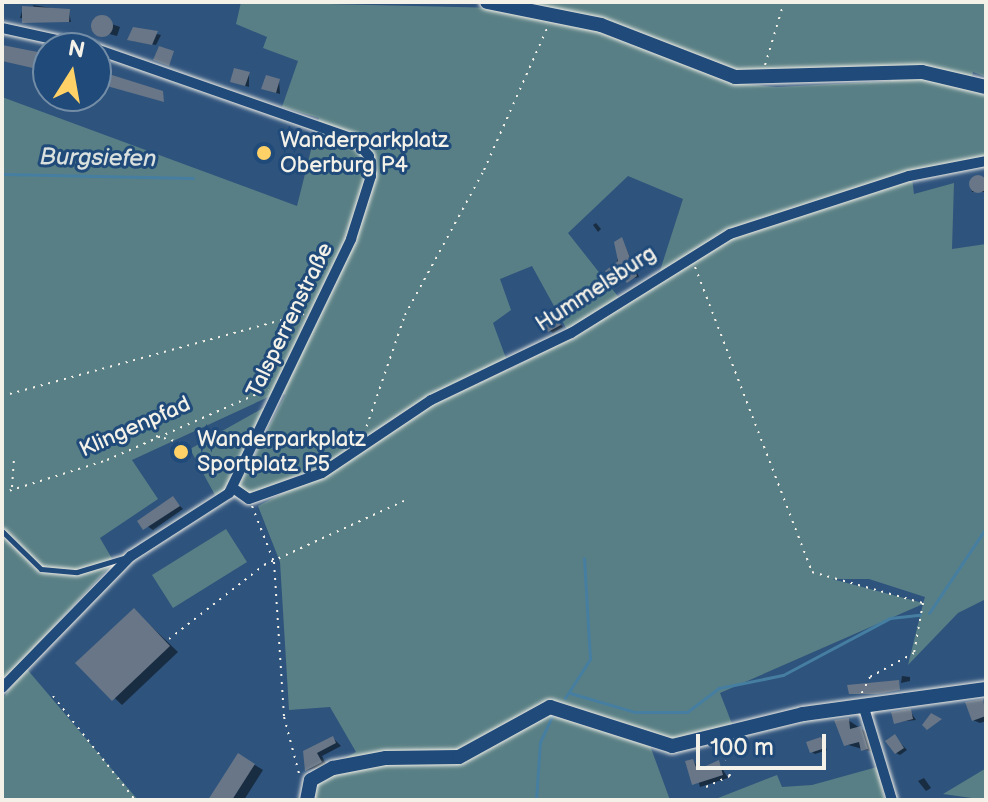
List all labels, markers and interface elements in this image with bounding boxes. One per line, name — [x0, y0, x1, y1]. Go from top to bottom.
north arrow — [32, 32, 112, 112]
text: N — [66, 35, 87, 65]
place label: Wanderparkplatz Oberburg P4 — [280, 127, 448, 178]
water label: Burgsiefen — [39, 143, 157, 173]
marker: Wanderparkplatz Oberburg P4 — [255, 144, 273, 162]
street label: Talsperrenstraße — [241, 238, 339, 402]
street label: Hummelsburg — [531, 240, 661, 338]
street label: Klingenpfad — [75, 391, 195, 463]
place label: Wanderparkplatz Sportplatz P5 — [197, 426, 365, 478]
marker: Wanderparkplatz Sportplatz P5 — [172, 443, 190, 461]
scale bar — [700, 718, 830, 768]
text: 100 m — [710, 733, 774, 762]

